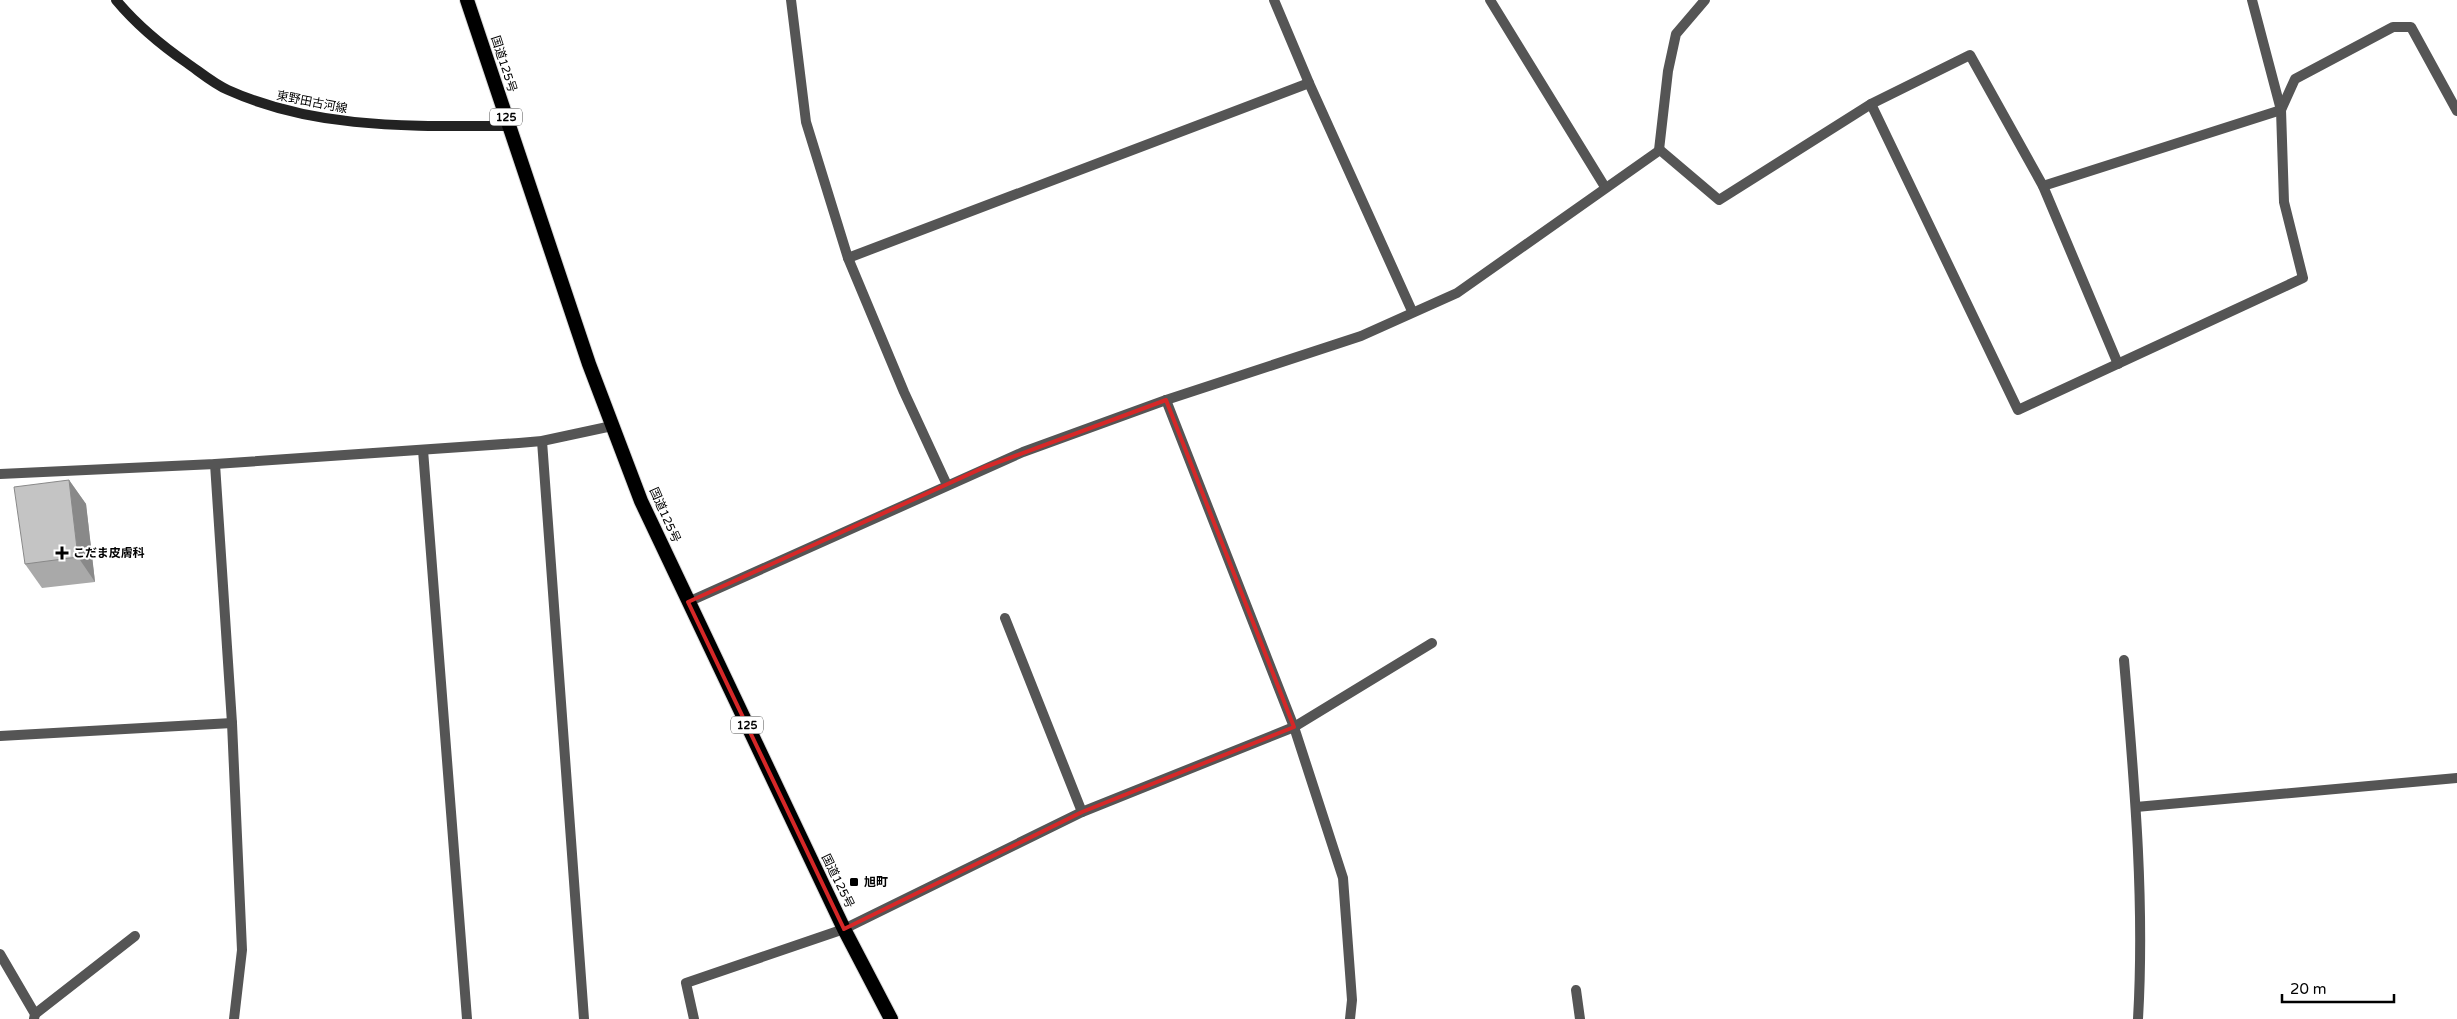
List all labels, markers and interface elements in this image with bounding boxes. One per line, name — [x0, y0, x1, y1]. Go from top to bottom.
street label: 国道125号 — [488, 34, 520, 94]
street label: 東野田古河線 — [275, 88, 349, 116]
road number: 125 — [490, 108, 522, 125]
street label: 国道125号 — [647, 485, 683, 545]
marker: こだま皮膚科 — [55, 546, 69, 560]
place label: こだま皮膚科 — [73, 546, 145, 560]
road number: 125 — [731, 716, 763, 734]
street label: 国道125号 — [819, 852, 857, 910]
place label: 旭町 — [864, 875, 888, 889]
marker: 旭町 — [848, 876, 860, 888]
scale bar — [2282, 972, 2394, 1004]
text: 20 m — [2290, 980, 2327, 998]

